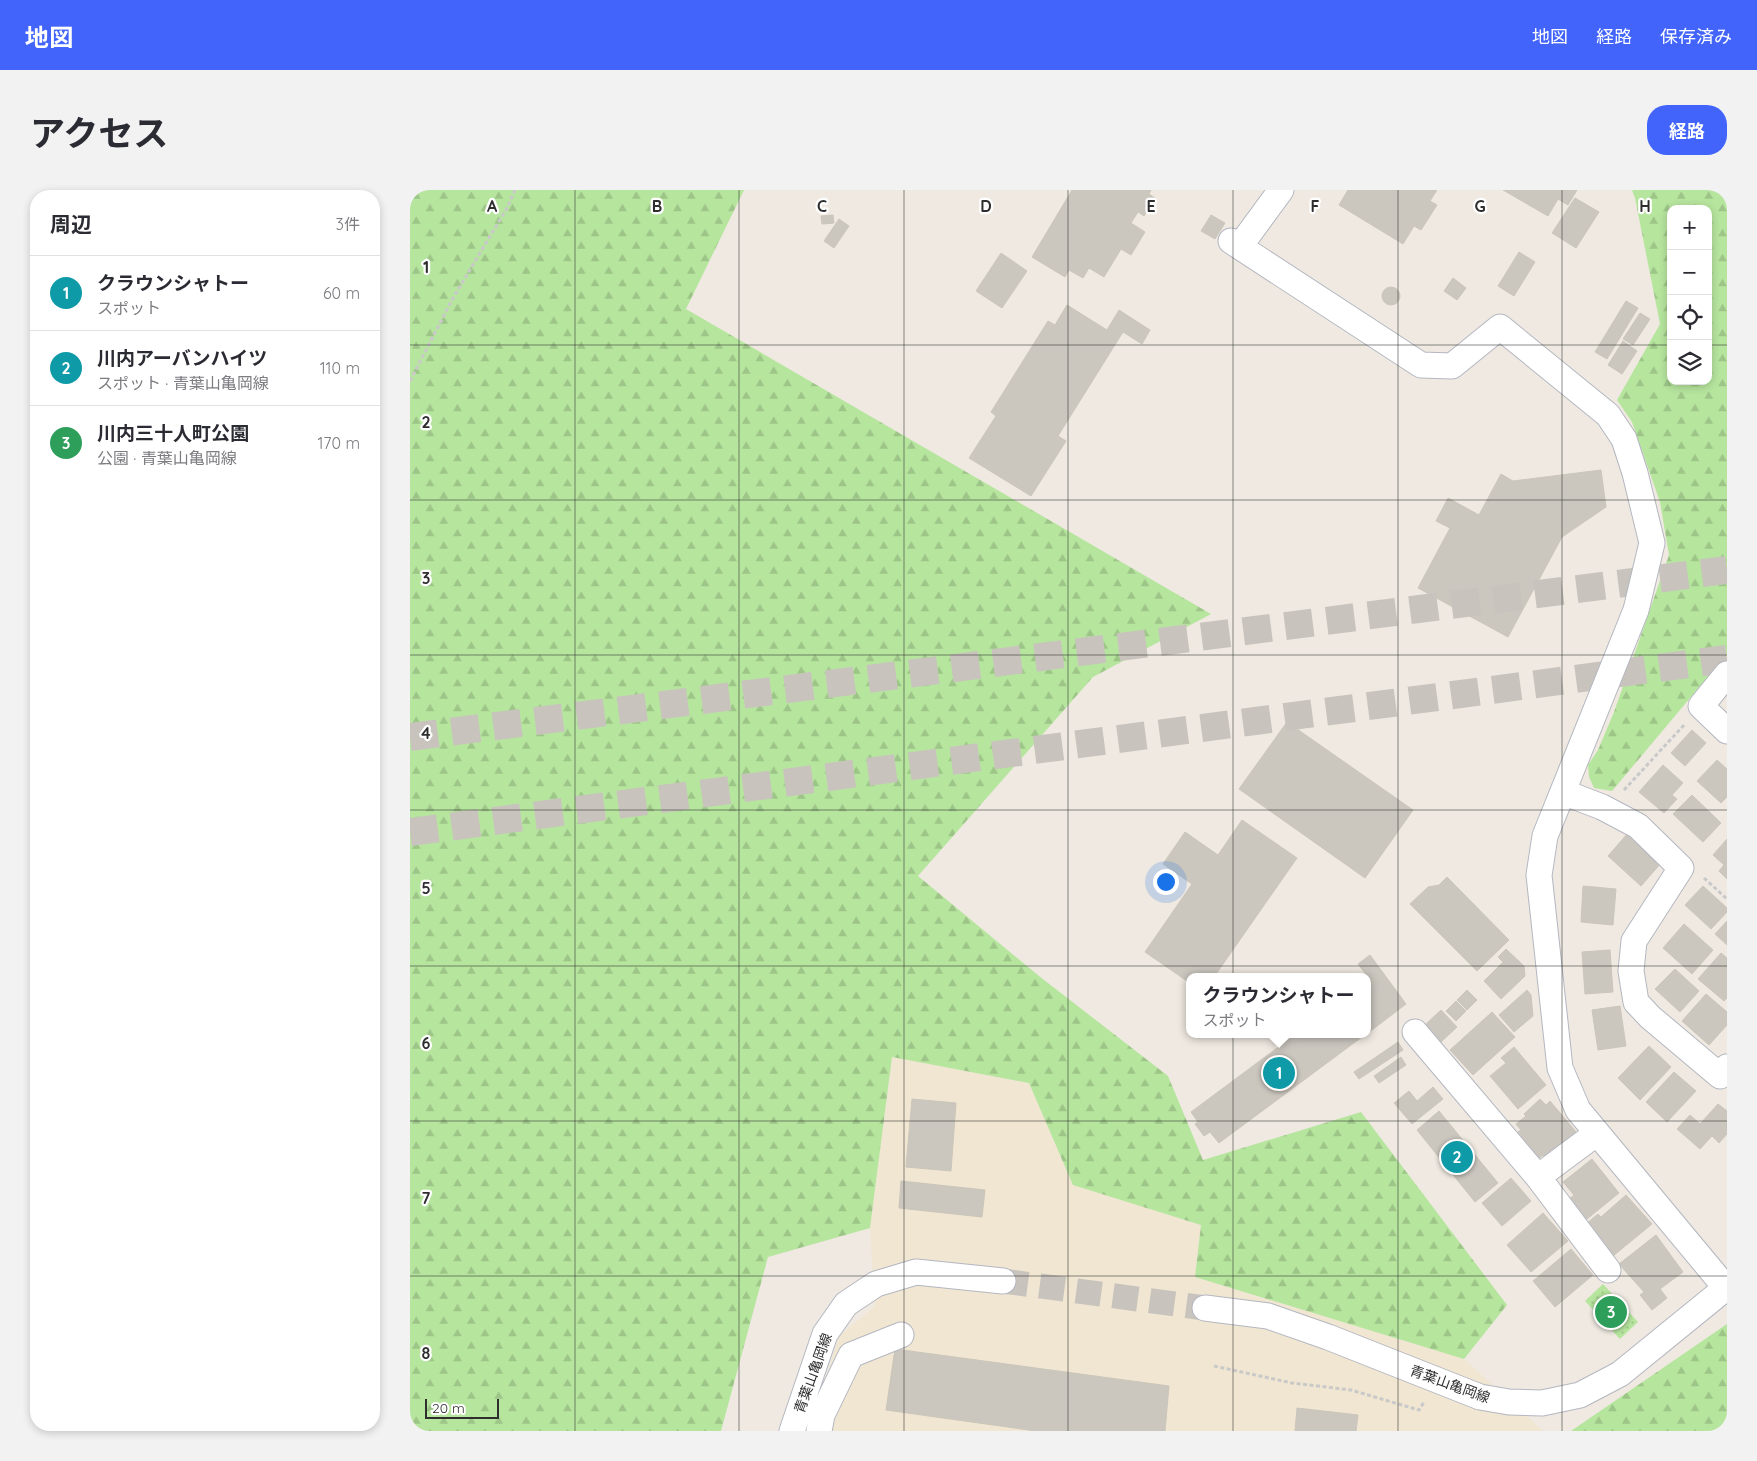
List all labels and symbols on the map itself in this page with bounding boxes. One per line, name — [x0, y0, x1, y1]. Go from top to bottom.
text: A — [487, 196, 498, 216]
text: B — [652, 196, 662, 216]
text: C — [817, 196, 827, 216]
text: D — [980, 196, 992, 216]
text: E — [1146, 196, 1156, 216]
text: F — [1311, 196, 1320, 216]
text: G — [1474, 196, 1486, 216]
text: H — [1639, 196, 1651, 216]
text: 1 — [423, 257, 429, 277]
text: 2 — [421, 412, 431, 432]
text: 3 — [422, 568, 430, 588]
text: 4 — [421, 723, 431, 743]
your location — [1153, 869, 1179, 895]
text: 5 — [421, 878, 431, 898]
text: 6 — [422, 1033, 431, 1053]
pin: 1 — [1263, 1054, 1295, 1092]
pin: 2 — [1441, 1138, 1473, 1176]
text: 7 — [422, 1188, 431, 1208]
pin: 3 — [1595, 1293, 1627, 1331]
street label: 青葉山亀岡線 — [790, 1330, 836, 1416]
text: 8 — [422, 1343, 431, 1363]
street label: 青葉山亀岡線 — [1407, 1361, 1493, 1407]
scale bar — [425, 1396, 499, 1419]

